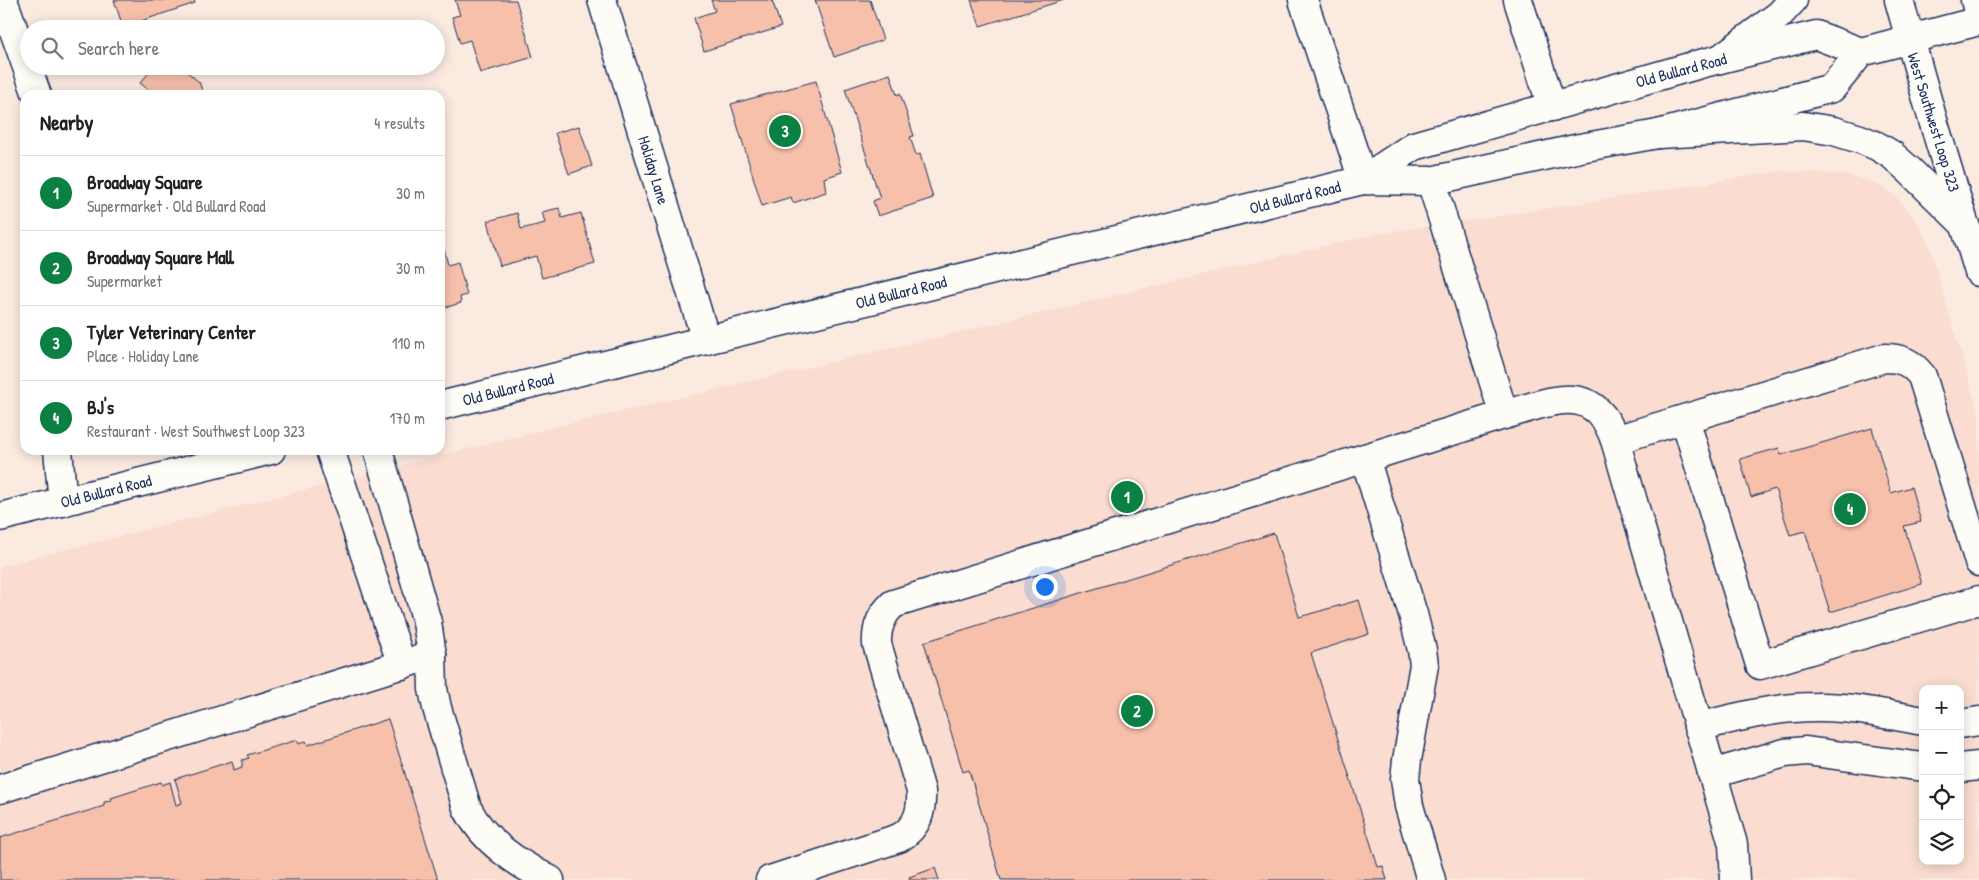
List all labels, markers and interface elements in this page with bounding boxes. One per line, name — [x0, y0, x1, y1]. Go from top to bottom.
search box — [20, 20, 445, 75]
icon: search — [38, 34, 66, 62]
text: Search here — [78, 35, 159, 61]
street label: Old Bullard Road — [1633, 47, 1729, 93]
street label: West Southwest Loop 323 — [1902, 50, 1966, 194]
text: Nearby — [40, 108, 93, 137]
text: 4 results — [374, 112, 425, 134]
pin: 3 — [769, 112, 801, 150]
street label: Holiday Lane — [633, 133, 675, 208]
text: Broadway Square — [87, 169, 203, 195]
street label: Old Bullard Road — [1247, 175, 1343, 219]
text: 1 — [53, 182, 59, 204]
text: 30 m — [396, 182, 425, 204]
text: Supermarket · Old Bullard Road — [87, 195, 266, 217]
text: Broadway Square Mall — [87, 244, 234, 270]
text: 2 — [52, 257, 60, 279]
text: 30 m — [396, 257, 425, 279]
text: Supermarket — [87, 270, 162, 292]
street label: Old Bullard Road — [853, 270, 949, 314]
text: Tyler Veterinary Center — [87, 319, 256, 345]
text: 3 — [52, 332, 60, 354]
text: 110 m — [392, 332, 425, 354]
text: Place · Holiday Lane — [87, 345, 199, 367]
street label: Old Bullard Road — [460, 367, 556, 411]
text: BJ's — [87, 394, 114, 420]
text: 4 — [53, 407, 59, 429]
text: 170 m — [390, 407, 425, 429]
text: Restaurant · West Southwest Loop 323 — [87, 420, 305, 442]
street label: Old Bullard Road — [58, 469, 154, 513]
pin: 1 — [1111, 478, 1143, 516]
pin: 4 — [1834, 490, 1866, 528]
your location — [1032, 574, 1058, 600]
map controls — [1919, 685, 1964, 865]
button: + — [1919, 685, 1964, 730]
pin: 2 — [1121, 692, 1153, 730]
button: − — [1919, 730, 1964, 775]
button: locate — [1919, 775, 1964, 820]
button: layers — [1919, 820, 1964, 865]

